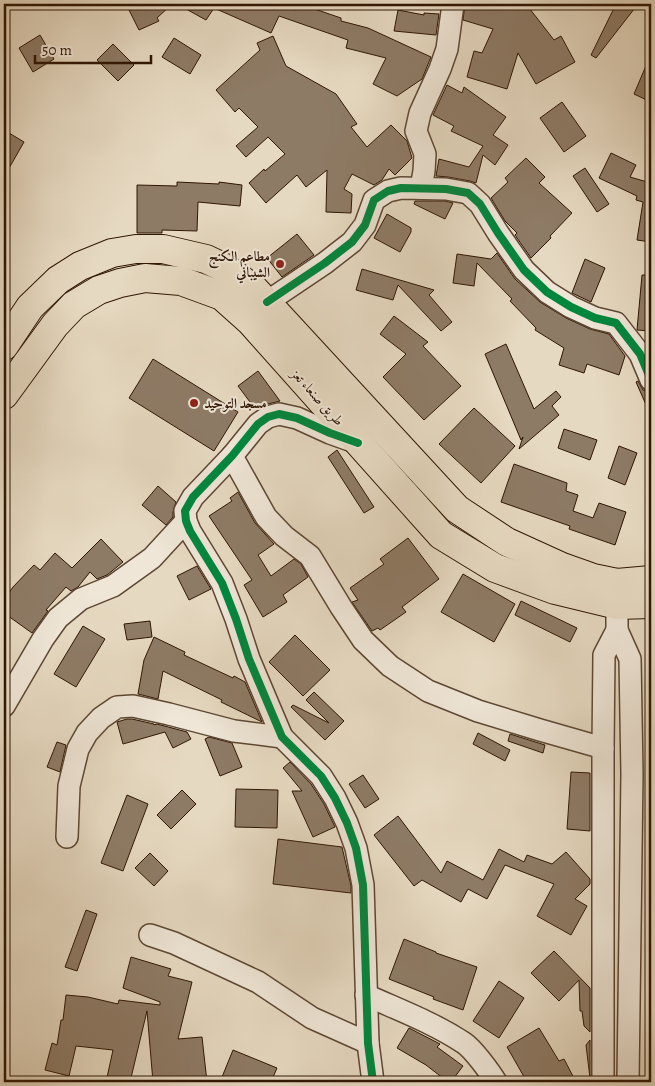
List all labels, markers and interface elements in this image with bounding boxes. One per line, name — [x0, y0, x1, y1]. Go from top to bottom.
scale bar — [35, 32, 151, 64]
text: 50 m — [42, 40, 72, 60]
place label: مطاعم الكنج الشيباني — [209, 247, 270, 284]
marker: مطاعم الكنج الشيباني — [274, 258, 286, 270]
street label: طريق صنعاء تعز — [286, 363, 348, 430]
place label: مسجد التوحيد — [204, 394, 267, 413]
marker: مسجد التوحيد — [188, 397, 200, 409]

